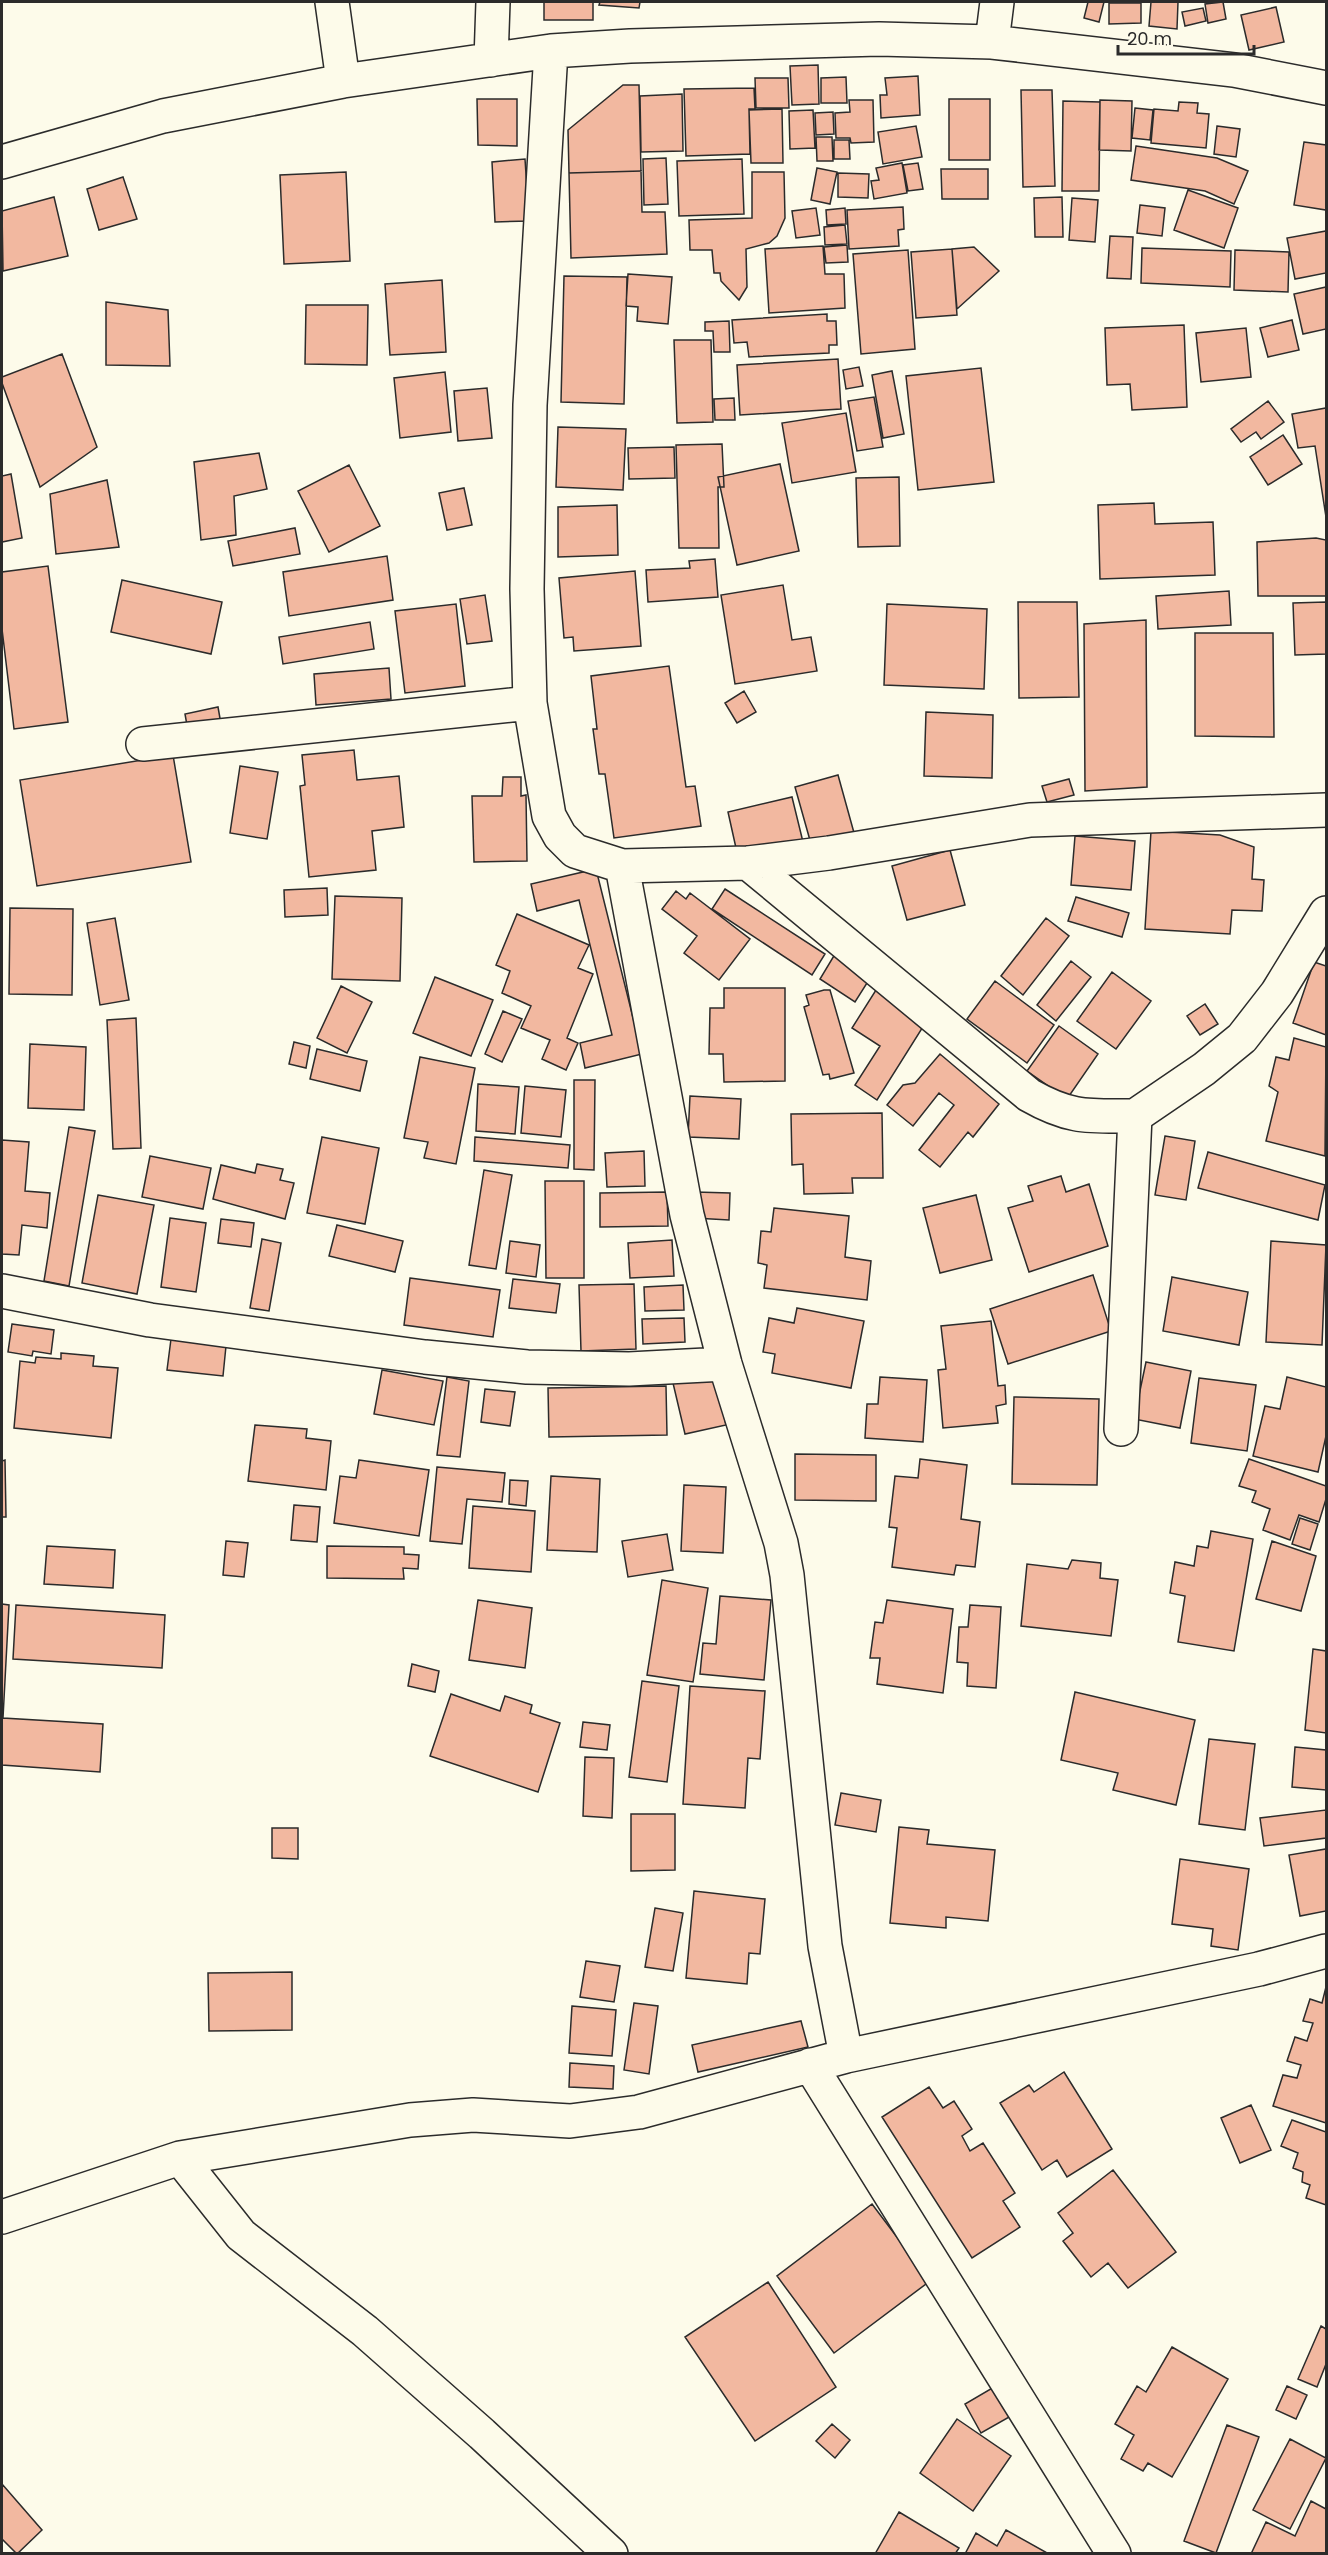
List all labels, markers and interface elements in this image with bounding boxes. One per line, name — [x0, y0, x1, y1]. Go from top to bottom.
scale bar — [1118, 18, 1254, 56]
text: 20 m — [1127, 26, 1172, 51]

